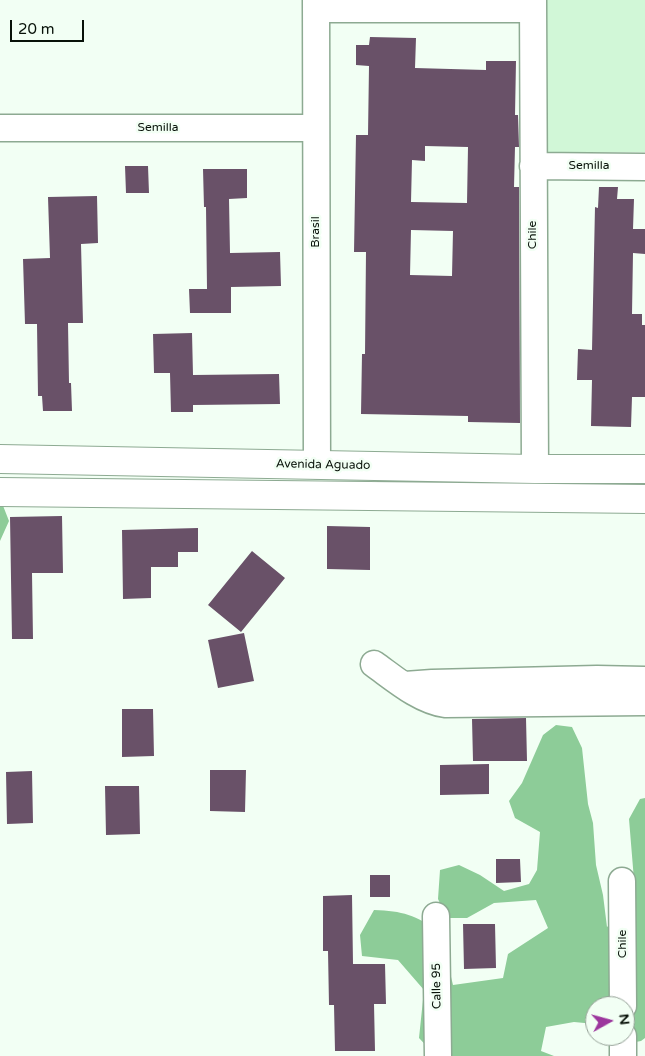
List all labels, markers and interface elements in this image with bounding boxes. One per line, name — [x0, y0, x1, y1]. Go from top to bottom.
scale bar — [12, 10, 86, 42]
text: 20 m — [18, 20, 55, 38]
street label: Semilla — [138, 121, 178, 135]
street label: Semilla — [569, 159, 609, 173]
street label: Brasil — [309, 216, 323, 248]
street label: Chile — [526, 221, 540, 249]
street label: Avenida Aguado — [276, 457, 370, 473]
street label: Chile — [616, 930, 630, 958]
street label: Calle 95 — [429, 963, 445, 1009]
north arrow — [585, 996, 635, 1046]
text: N — [615, 1013, 634, 1026]

